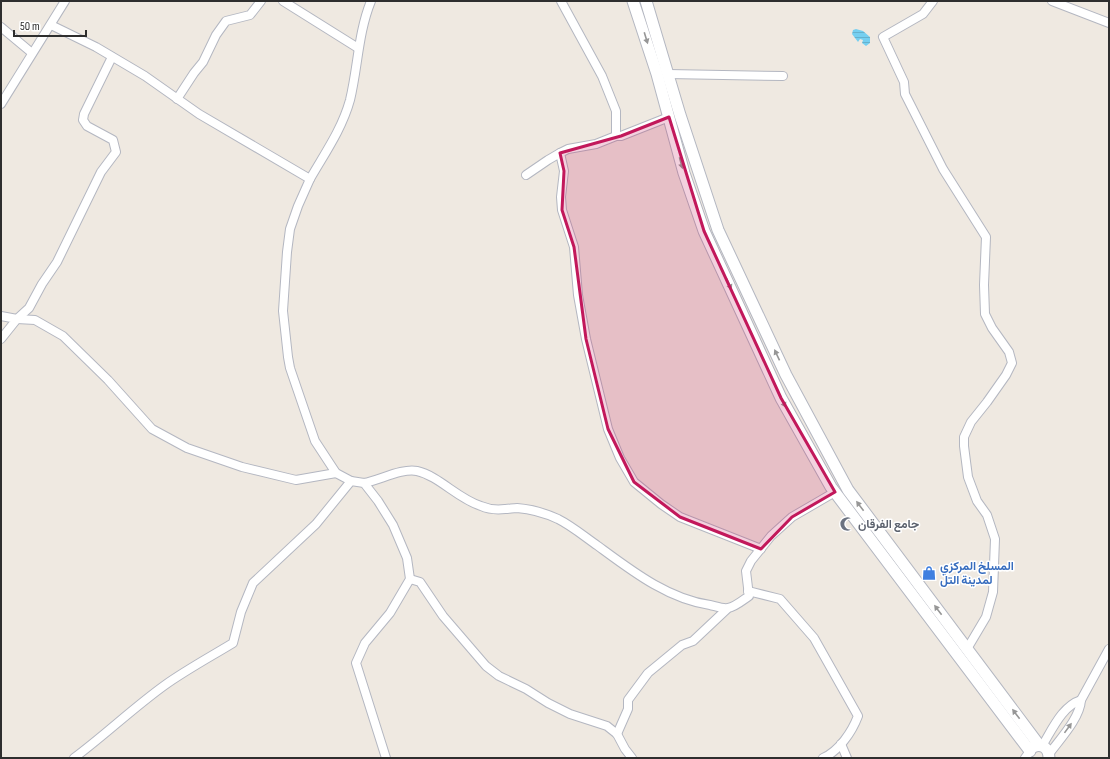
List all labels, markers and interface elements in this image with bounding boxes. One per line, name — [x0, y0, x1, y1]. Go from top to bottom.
scale bar — [14, 12, 86, 38]
text: 50 m — [20, 19, 40, 34]
one-way arrow — [643, 32, 649, 44]
one-way arrow — [679, 157, 685, 169]
one-way arrow — [726, 278, 732, 289]
one-way arrow — [774, 350, 780, 361]
one-way arrow — [780, 396, 787, 408]
one-way arrow — [856, 500, 864, 511]
mosque icon: جامع الفرقان — [839, 516, 855, 532]
place label: جامع الفرقان — [858, 517, 919, 532]
place label: المسلخ المركزي لمدينة التل — [940, 559, 1014, 588]
shop icon: المسلخ المركزي لمدينة التل — [921, 565, 937, 581]
one-way arrow — [933, 604, 942, 615]
one-way arrow — [1012, 708, 1020, 719]
one-way arrow — [1063, 723, 1071, 733]

